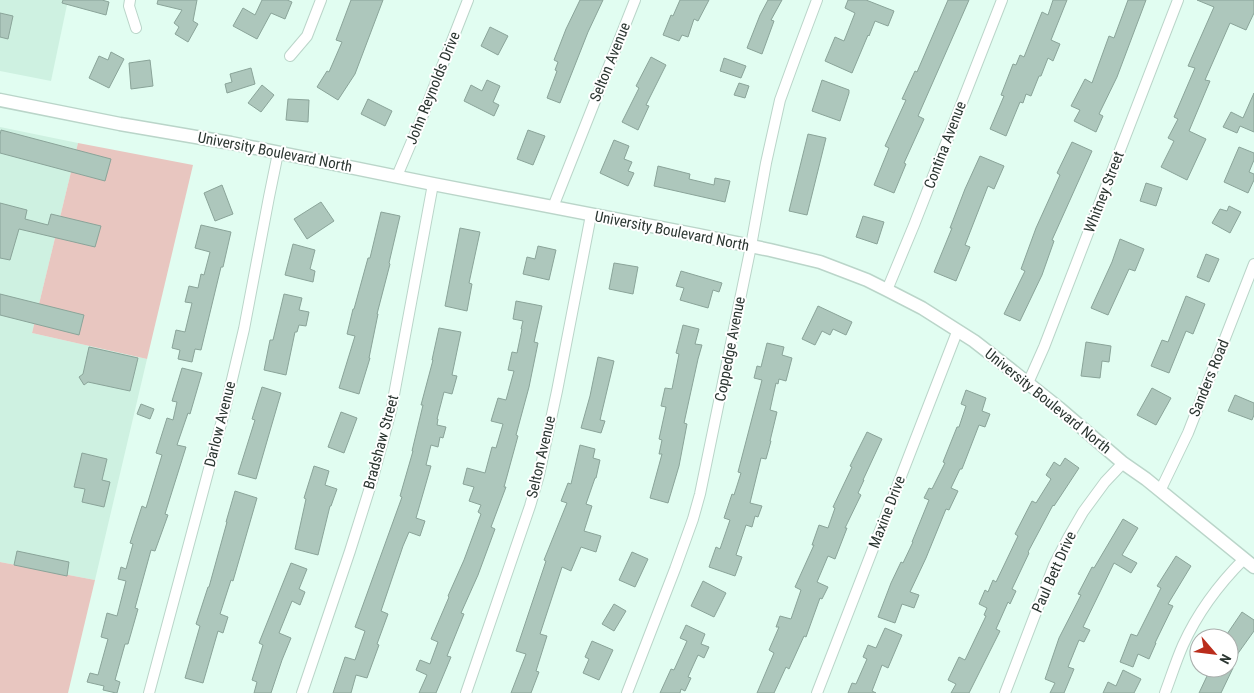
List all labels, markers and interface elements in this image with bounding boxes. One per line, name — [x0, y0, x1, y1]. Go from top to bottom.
street label: Selton Avenue — [586, 20, 634, 104]
street label: John Reynolds Drive — [402, 29, 464, 147]
street label: Contina Avenue — [920, 99, 970, 191]
street label: University Boulevard North — [196, 128, 354, 176]
street label: Whitney Street — [1080, 149, 1128, 235]
street label: University Boulevard North — [593, 207, 751, 255]
street label: Coppedge Avenue — [711, 295, 749, 403]
street label: Sanders Road — [1185, 337, 1233, 419]
street label: University Boulevard North — [981, 345, 1115, 457]
street label: Darlow Avenue — [201, 379, 239, 469]
street label: Bradshaw Street — [360, 393, 402, 491]
street label: Selton Avenue — [523, 414, 559, 500]
street label: Maxine Drive — [865, 473, 909, 551]
street label: Paul Bett Drive — [1028, 529, 1080, 615]
north arrow — [1189, 628, 1239, 678]
text: N — [1216, 652, 1235, 667]

